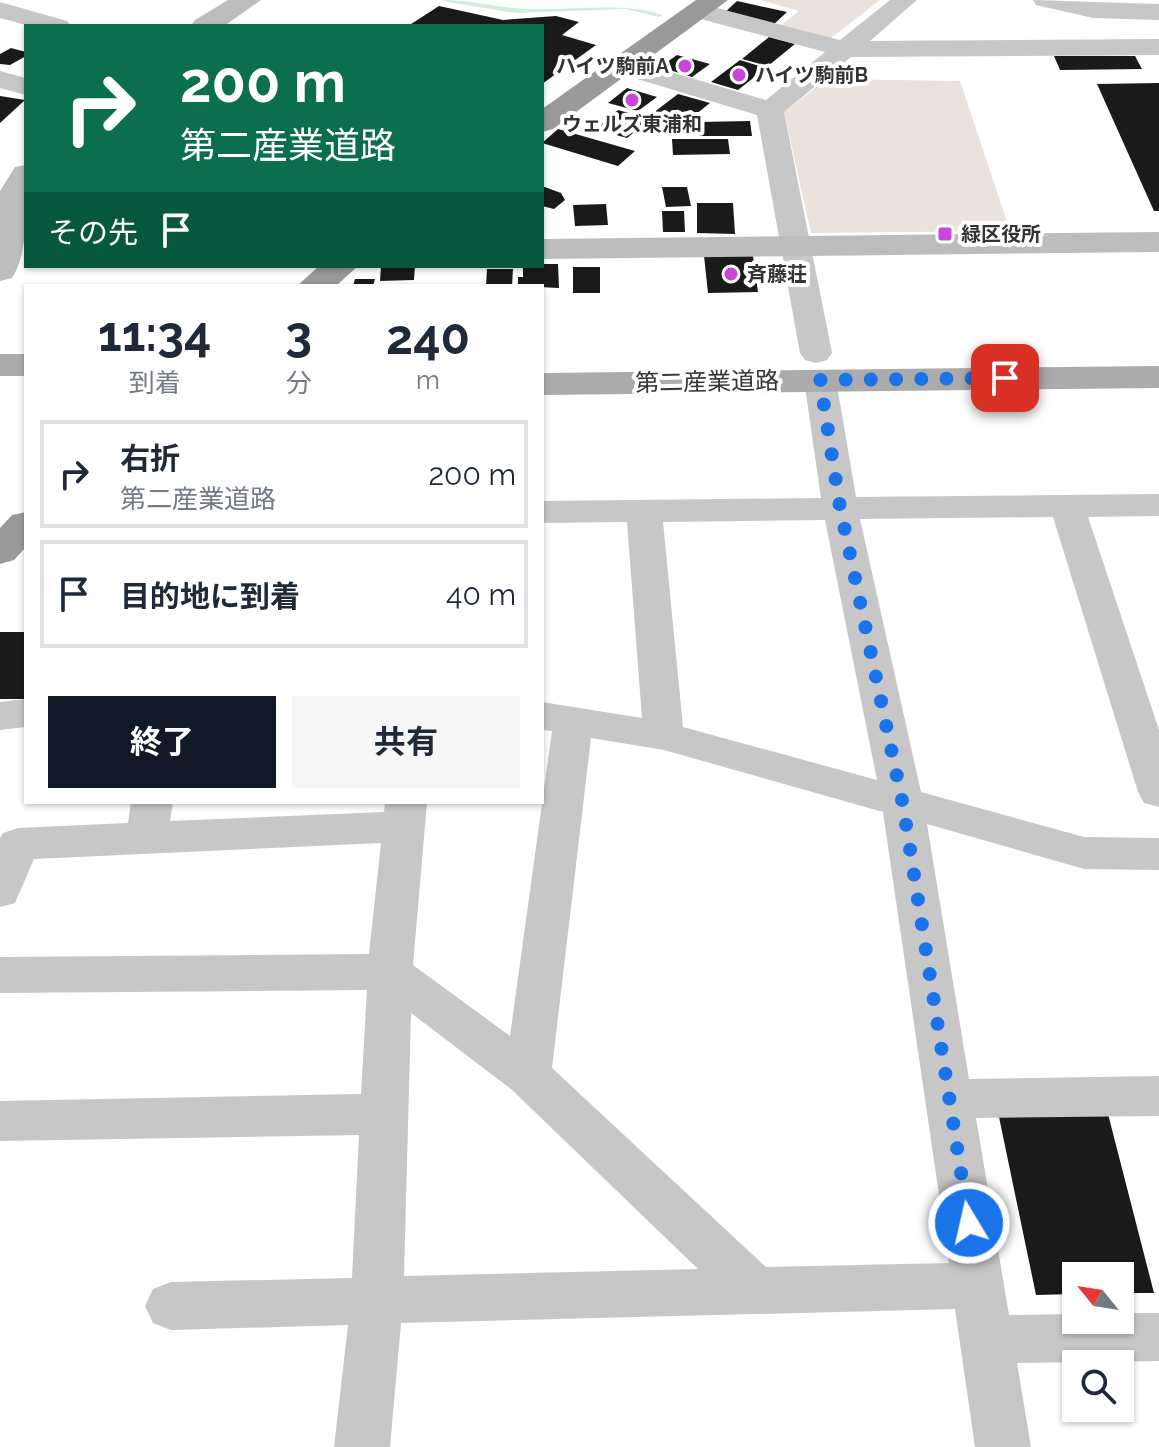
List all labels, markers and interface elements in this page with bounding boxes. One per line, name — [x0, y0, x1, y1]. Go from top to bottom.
text: 200 m — [180, 49, 346, 115]
place label: ハイツ駒前A — [556, 54, 670, 78]
icon: right — [48, 56, 152, 160]
marker: ハイツ駒前A — [676, 57, 694, 75]
place label: ハイツ駒前B — [755, 63, 868, 87]
marker: ハイツ駒前B — [730, 66, 748, 84]
marker: ウェルズ東浦和 — [623, 91, 641, 109]
place label: ウェルズ東浦和 — [562, 112, 702, 136]
text: 第二産業道路 — [180, 124, 396, 166]
icon: arrive — [154, 208, 198, 252]
text: その先 — [48, 215, 138, 250]
place label: 緑区役所 — [961, 222, 1041, 246]
marker: 緑区役所 — [936, 225, 954, 243]
place label: 斉藤荘 — [747, 262, 807, 286]
marker: 斉藤荘 — [722, 265, 740, 283]
text: 11:34 — [98, 306, 211, 362]
text: 3 — [285, 306, 312, 362]
text: 240 — [386, 309, 470, 365]
pin — [971, 344, 1039, 412]
icon: arrive — [983, 356, 1027, 400]
text: m — [416, 365, 440, 395]
street label: 第二産業道路 — [635, 366, 779, 397]
text: 到着 — [129, 368, 181, 398]
text: 分 — [286, 368, 312, 398]
text: 右折 — [120, 441, 180, 476]
icon: right — [52, 452, 96, 496]
text: 200 m — [428, 457, 516, 492]
text: 第二産業道路 — [120, 484, 276, 514]
icon: arrive — [52, 572, 96, 616]
text: 40 m — [446, 577, 516, 612]
text: 目的地に到着 — [120, 579, 300, 614]
button: 終了 — [48, 696, 276, 788]
button: 共有 — [292, 696, 520, 788]
position arrow — [927, 1181, 1011, 1265]
north arrow — [1062, 1262, 1134, 1334]
map controls — [1062, 1262, 1134, 1422]
button: search — [1062, 1350, 1134, 1422]

